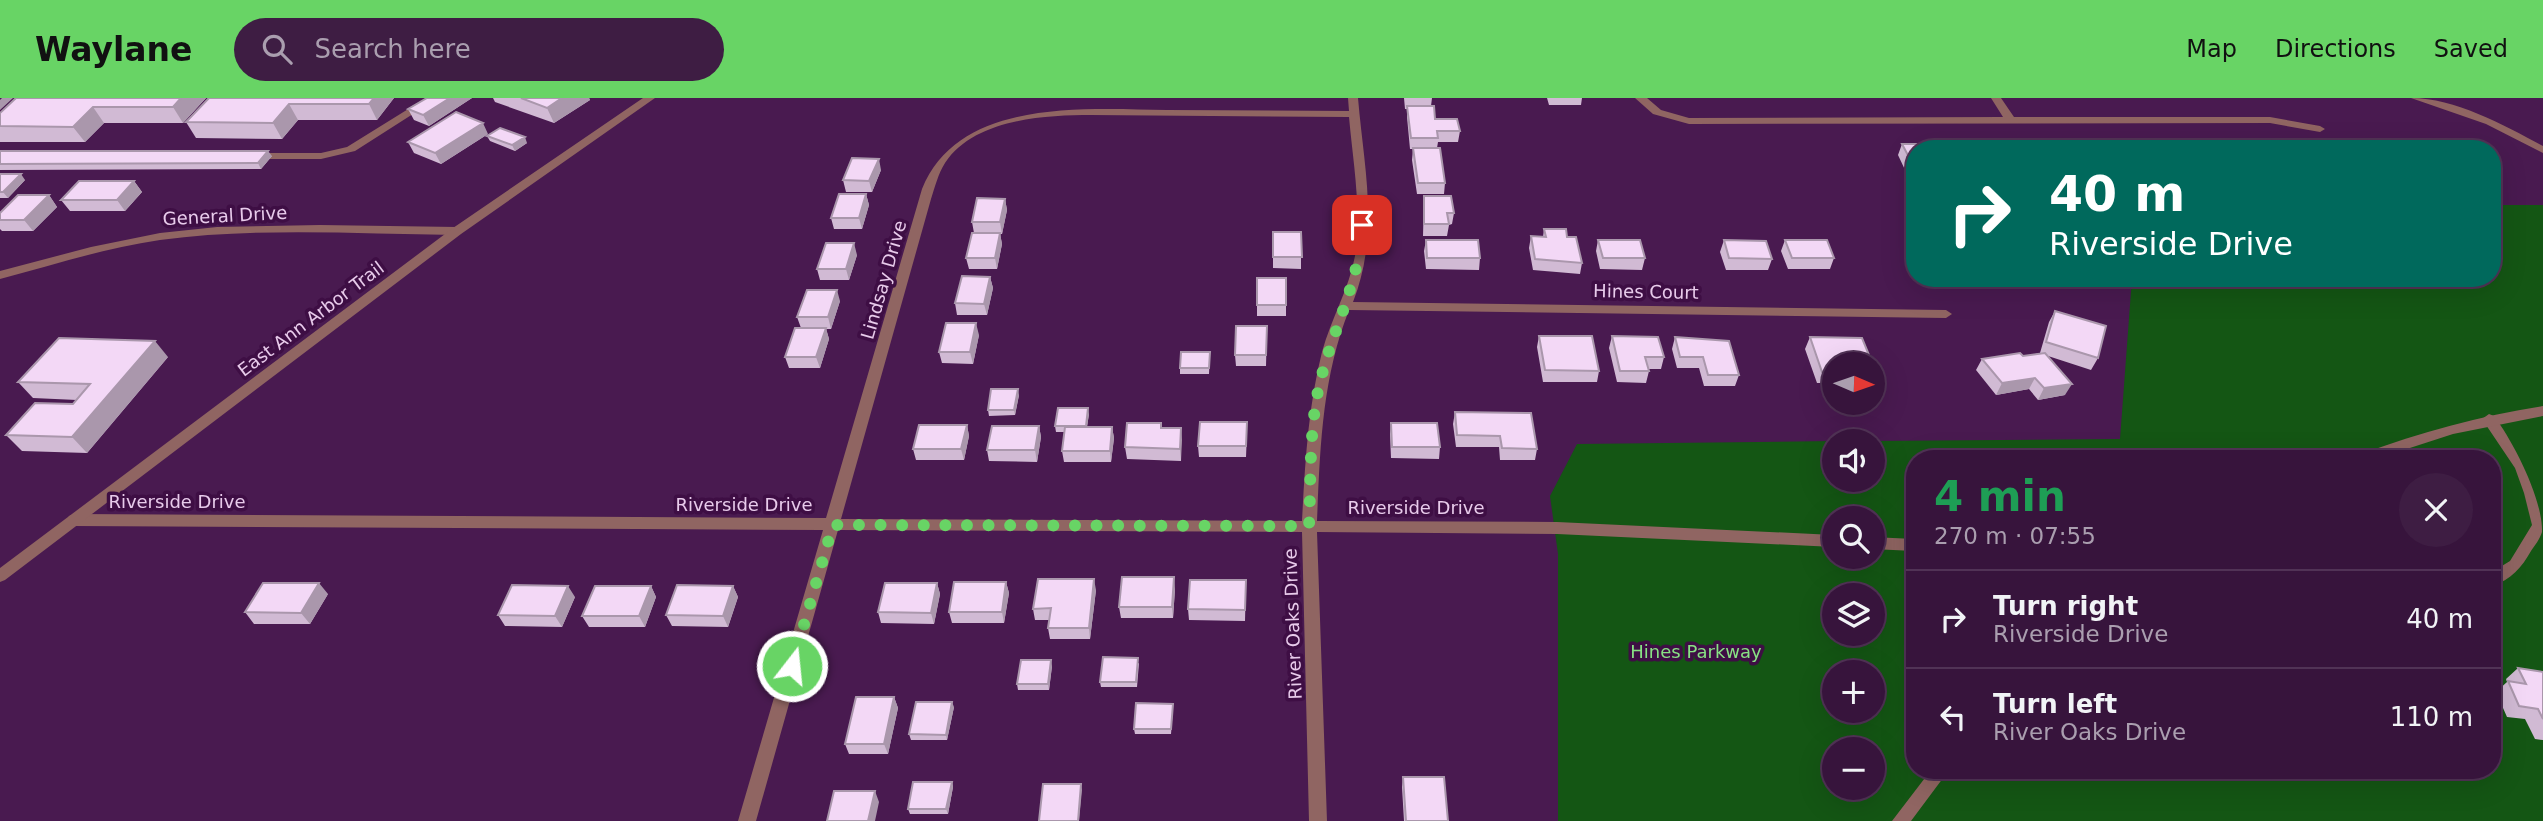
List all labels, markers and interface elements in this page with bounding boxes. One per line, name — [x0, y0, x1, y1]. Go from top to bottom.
search box — [234, 18, 724, 81]
text: Waylane — [35, 30, 192, 69]
icon: search — [258, 30, 296, 68]
text: Search here — [314, 34, 471, 64]
text: Map — [2186, 35, 2237, 63]
text: Directions — [2275, 35, 2396, 63]
text: Saved — [2434, 35, 2508, 63]
text: 40 m — [2049, 166, 2185, 223]
icon: right — [1934, 168, 2025, 259]
pin — [1332, 195, 1392, 255]
street label: General Drive — [162, 202, 288, 229]
icon: arrive — [1343, 206, 1381, 244]
street label: Lindsay Drive — [857, 218, 911, 342]
text: Riverside Drive — [2049, 225, 2293, 263]
street label: East Ann Arbor Trail — [234, 257, 388, 380]
street label: Hines Court — [1593, 280, 1699, 303]
north arrow — [1822, 352, 1885, 415]
map controls — [1822, 352, 1885, 800]
button: sound — [1822, 429, 1885, 492]
text: 4 min — [1934, 472, 2066, 521]
button: close — [2399, 473, 2473, 547]
street label: Riverside Drive — [108, 491, 246, 512]
street label: Riverside Drive — [675, 494, 813, 515]
street label: Riverside Drive — [1347, 497, 1485, 518]
button: search — [1822, 506, 1885, 569]
text: 270 m · 07:55 — [1934, 523, 2096, 549]
street label: River Oaks Drive — [1279, 548, 1306, 700]
button: layers — [1822, 583, 1885, 646]
text: Turn right — [1993, 591, 2138, 621]
icon: right — [1934, 600, 1972, 638]
text: 40 m — [2406, 604, 2473, 634]
text: Riverside Drive — [1993, 621, 2168, 647]
position arrow — [755, 629, 829, 703]
park label: Hines Parkway — [1630, 641, 1762, 662]
button: + — [1822, 660, 1885, 723]
text: Turn left — [1993, 689, 2117, 719]
icon: left — [1934, 698, 1972, 736]
text: 110 m — [2390, 702, 2473, 732]
text: River Oaks Drive — [1993, 719, 2186, 745]
button: − — [1822, 737, 1885, 800]

